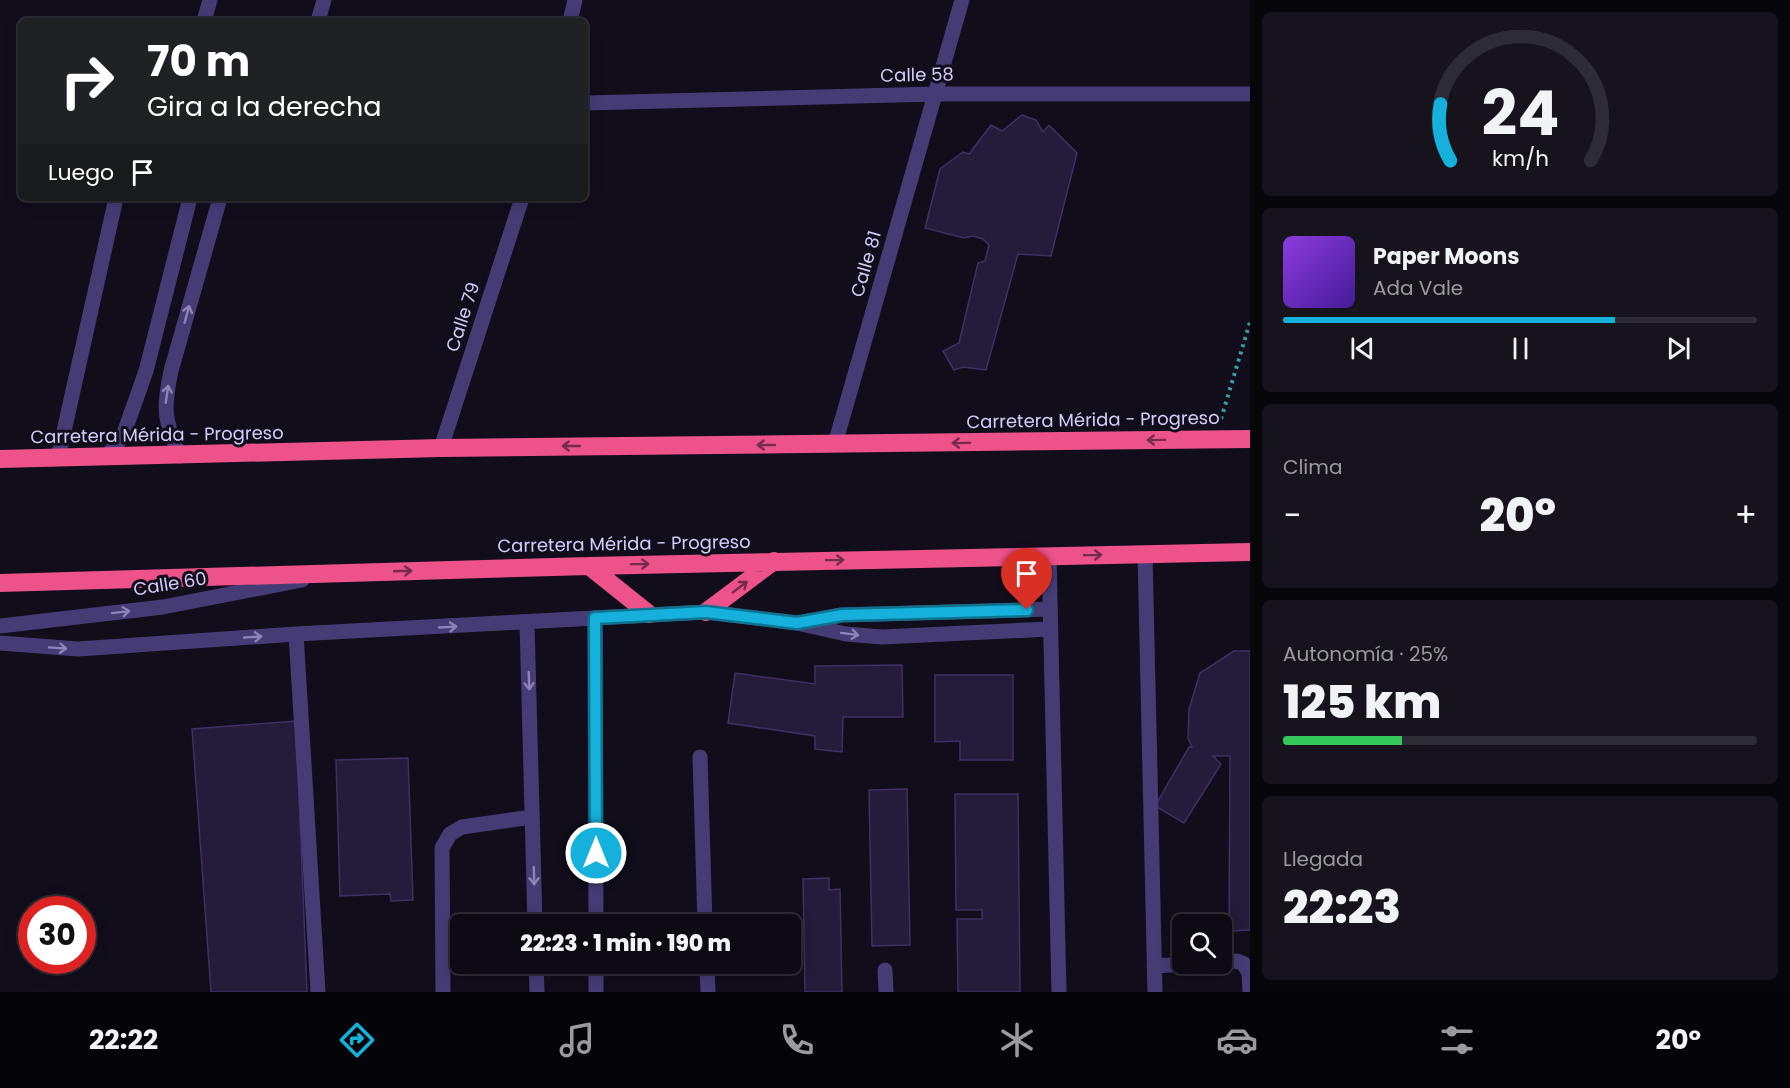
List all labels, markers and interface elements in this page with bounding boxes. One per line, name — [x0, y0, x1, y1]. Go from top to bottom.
text: 70 m — [147, 32, 250, 91]
icon: right — [48, 42, 126, 120]
street label: Calle 58 — [880, 61, 954, 88]
text: 24 — [1481, 69, 1559, 157]
text: Gira a la derecha — [147, 88, 381, 125]
text: km/h — [1491, 143, 1549, 174]
icon: arrive — [126, 156, 159, 189]
text: Luego — [48, 157, 114, 188]
street label: Calle 81 — [844, 228, 887, 300]
text: Paper Moons — [1373, 241, 1520, 272]
text: Ada Vale — [1373, 274, 1463, 302]
street label: Calle 79 — [440, 279, 486, 355]
one-way arrow — [182, 305, 193, 324]
icon: previous — [1346, 332, 1379, 365]
icon: pause — [1504, 332, 1537, 365]
icon: next — [1662, 332, 1695, 365]
one-way arrow — [161, 384, 172, 404]
street label: Carretera Mérida - Progreso — [966, 405, 1220, 434]
street label: Carretera Mérida - Progreso — [30, 420, 284, 449]
one-way arrow — [1146, 434, 1166, 446]
one-way arrow — [951, 437, 971, 448]
one-way arrow — [756, 439, 776, 451]
one-way arrow — [561, 441, 581, 452]
text: Clima — [1283, 453, 1342, 481]
text: 20° — [1479, 484, 1556, 547]
text: − — [1283, 492, 1301, 539]
text: + — [1734, 492, 1757, 539]
street label: Carretera Mérida - Progreso — [497, 529, 751, 558]
pin — [1001, 548, 1052, 610]
one-way arrow — [1083, 549, 1103, 561]
one-way arrow — [825, 554, 845, 566]
icon: arrive — [1010, 557, 1043, 590]
one-way arrow — [630, 559, 650, 570]
street label: Calle 60 — [132, 565, 208, 602]
one-way arrow — [393, 565, 413, 576]
one-way arrow — [732, 580, 748, 593]
one-way arrow — [110, 606, 130, 617]
one-way arrow — [437, 621, 457, 632]
one-way arrow — [840, 629, 860, 640]
one-way arrow — [242, 631, 262, 642]
text: Autonomía · 25% — [1283, 640, 1448, 668]
one-way arrow — [48, 642, 68, 653]
one-way arrow — [523, 671, 534, 691]
text: 125 km — [1283, 671, 1441, 734]
position arrow — [564, 821, 628, 885]
text: Llegada — [1283, 845, 1363, 873]
one-way arrow — [528, 866, 540, 886]
text: 22:23 — [1283, 876, 1401, 939]
speed limit sign: 30 — [18, 896, 96, 974]
map controls — [1172, 914, 1232, 974]
button: search — [1172, 914, 1232, 974]
text: 22:23 · 1 min · 190 m — [520, 928, 731, 959]
icon: directions — [336, 1019, 378, 1061]
icon: music — [556, 1019, 598, 1061]
icon: phone — [776, 1019, 818, 1061]
icon: climate — [996, 1019, 1038, 1061]
icon: car — [1216, 1019, 1258, 1061]
icon: filters — [1436, 1019, 1478, 1061]
text: 22:22 — [89, 1021, 158, 1058]
text: 20° — [1656, 1021, 1701, 1058]

